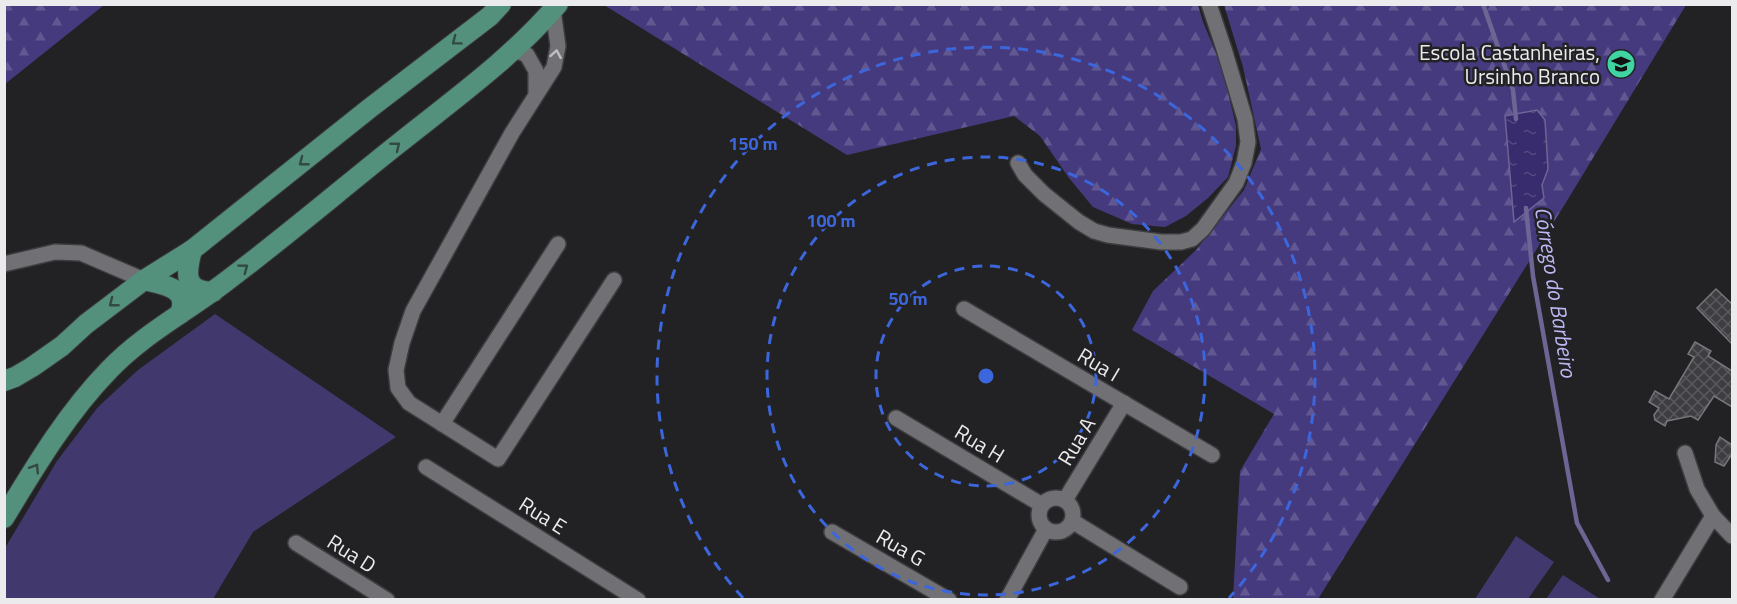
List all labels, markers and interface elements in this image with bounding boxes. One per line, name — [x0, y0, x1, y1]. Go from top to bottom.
one-way arrow — [452, 34, 463, 45]
place label: Escola Castanheiras, Ursinho Branco — [1419, 36, 1600, 92]
school or university icon: Escola Castanheiras, Ursinho Branco — [1605, 48, 1637, 80]
one-way arrow — [549, 49, 562, 59]
text: 150 m — [728, 130, 778, 157]
one-way arrow — [389, 142, 400, 153]
one-way arrow — [298, 154, 309, 165]
water label: Córrego do Barbeiro — [1526, 204, 1586, 381]
text: 100 m — [806, 207, 856, 234]
one-way arrow — [238, 264, 249, 275]
text: 50 m — [888, 285, 928, 312]
one-way arrow — [109, 296, 120, 307]
street label: Rua I — [1072, 339, 1126, 389]
centre of rings — [976, 366, 996, 386]
street label: Rua A — [1049, 410, 1103, 471]
street label: Rua H — [949, 416, 1011, 470]
one-way arrow — [28, 464, 39, 475]
street label: Rua E — [513, 488, 573, 542]
street label: Rua G — [870, 520, 932, 574]
street label: Rua D — [321, 525, 383, 581]

